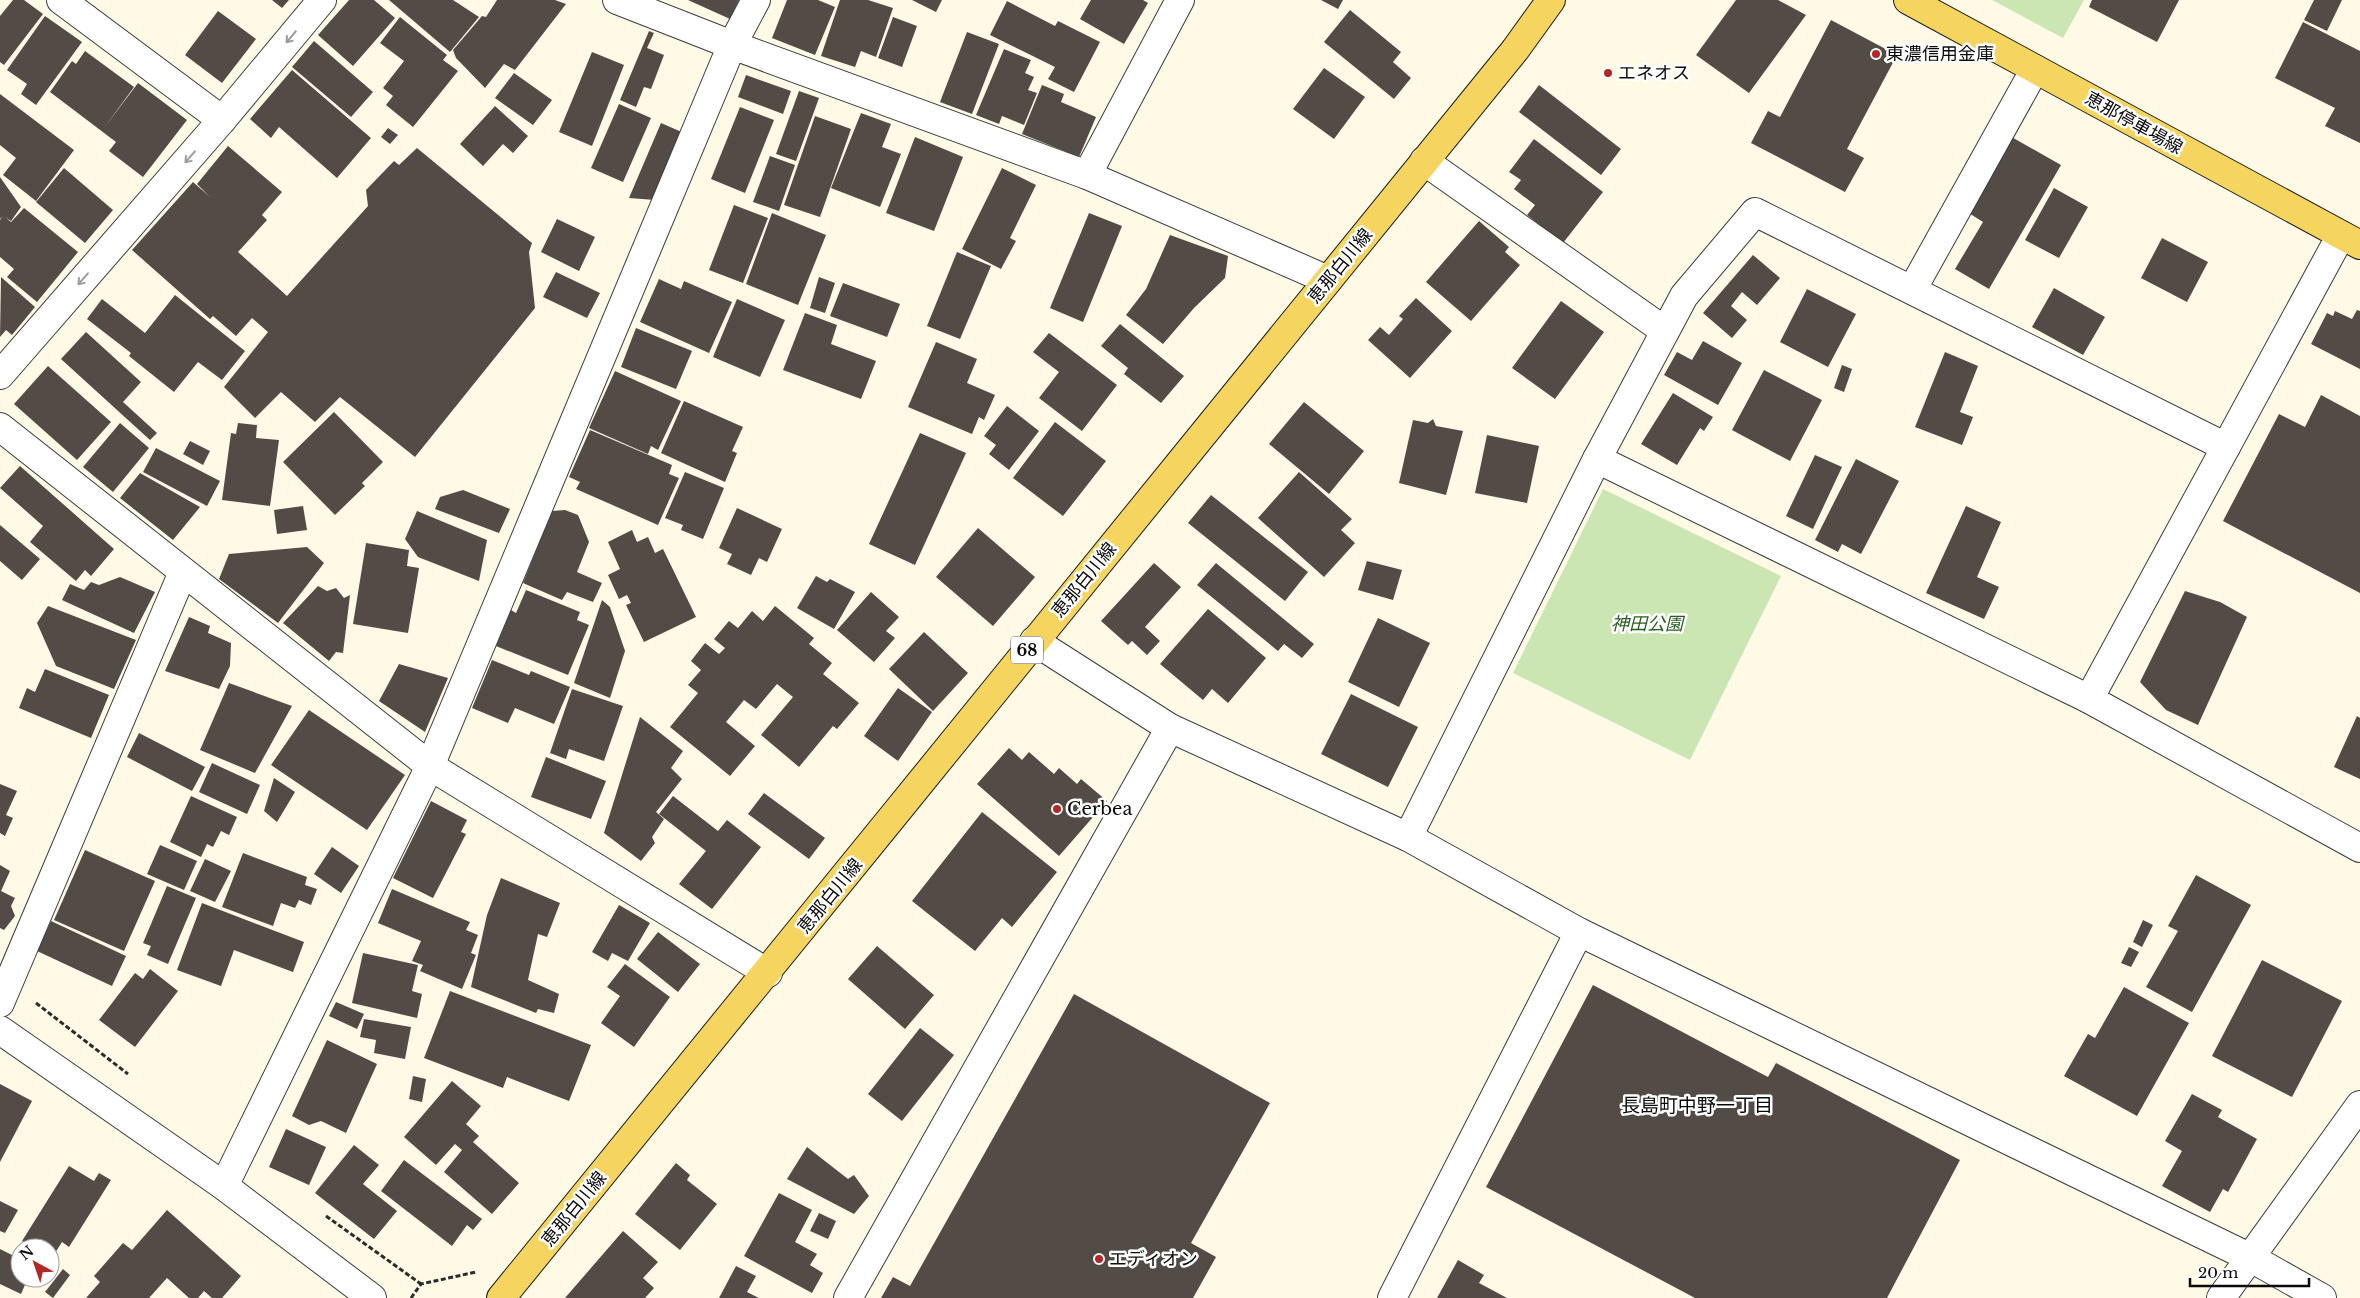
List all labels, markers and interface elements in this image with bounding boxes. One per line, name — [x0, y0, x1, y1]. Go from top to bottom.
one-way arrow — [285, 31, 296, 44]
place label: 東濃信用金庫 — [1886, 43, 1994, 65]
marker: 東濃信用金庫 — [1870, 48, 1882, 60]
place label: エネオス — [1618, 62, 1690, 84]
marker: エネオス — [1602, 67, 1614, 79]
street label: 恵那停車場線 — [2081, 87, 2187, 159]
one-way arrow — [185, 150, 196, 163]
street label: 恵那白川線 — [1303, 224, 1377, 308]
one-way arrow — [77, 273, 89, 286]
street label: 恵那白川線 — [1047, 538, 1121, 622]
park label: 神田公園 — [1611, 613, 1686, 635]
road number: 68 — [1011, 636, 1043, 664]
place label: Cerbea — [1067, 798, 1132, 820]
marker: Cerbea — [1051, 803, 1063, 815]
street label: 恵那白川線 — [793, 854, 867, 938]
district label: 長島町中野一丁目 — [1621, 1094, 1773, 1117]
street label: 恵那白川線 — [537, 1167, 611, 1251]
north arrow — [10, 1238, 60, 1288]
text: N — [16, 1242, 37, 1264]
place label: エディオン — [1109, 1248, 1198, 1270]
marker: エディオン — [1093, 1253, 1105, 1265]
scale bar — [2190, 1256, 2309, 1288]
text: 20 m — [2198, 1263, 2238, 1282]

